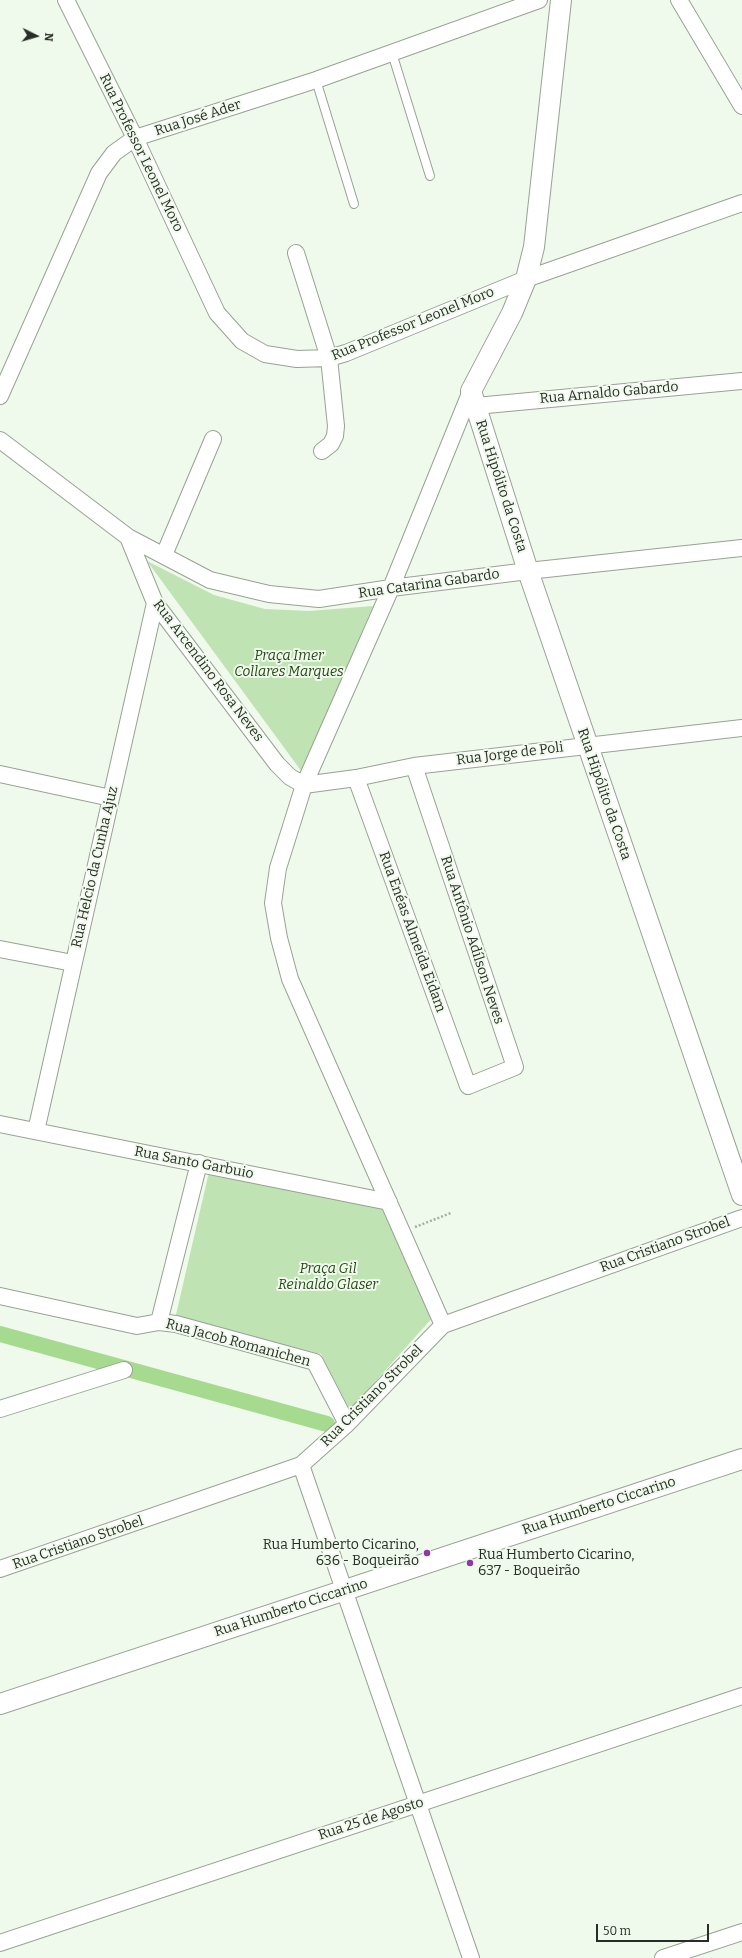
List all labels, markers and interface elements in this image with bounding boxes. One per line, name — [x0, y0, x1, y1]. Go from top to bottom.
north arrow — [16, 16, 56, 56]
text: N — [42, 32, 55, 42]
street label: Rua Professor Leonel Moro — [95, 71, 187, 235]
street label: Rua José Ader — [153, 96, 243, 140]
street label: Rua Professor Leonel Moro — [329, 284, 497, 364]
street label: Rua Arnaldo Gabardo — [539, 379, 679, 407]
street label: Rua Hipólito da Costa — [472, 418, 530, 554]
street label: Rua Catarina Gabardo — [357, 566, 501, 602]
street label: Rua Arcendino Rosa Neves — [149, 597, 267, 745]
park label: Praça Imer Collares Marques — [234, 648, 344, 680]
street label: Rua Hipólito da Costa — [574, 726, 634, 862]
street label: Rua Jorge de Poli — [456, 739, 564, 769]
street label: Rua Helcio da Cunha Ajuz — [68, 785, 122, 949]
street label: Rua Enéas Almeida Eidam — [375, 849, 449, 1015]
street label: Rua Antônio Adílson Neves — [437, 854, 507, 1026]
street label: Rua Santo Garbuio — [133, 1143, 255, 1183]
street label: Rua Cristiano Strobel — [598, 1214, 732, 1276]
park label: Praça Gil Reinaldo Glaser — [278, 1261, 378, 1294]
street label: Rua Jacob Romanichen — [164, 1316, 312, 1370]
street label: Rua Cristiano Strobel — [318, 1342, 426, 1450]
street label: Rua Humberto Ciccarino — [520, 1473, 678, 1539]
street label: Rua Cristiano Strobel — [10, 1513, 146, 1573]
place label: Rua Humberto Cicarino, 636 - Boqueirão — [263, 1537, 419, 1570]
place label: Rua Humberto Cicarino, 637 - Boqueirão — [478, 1547, 634, 1580]
marker: Rua Humberto Cicarino, 636 - Boqueirão — [422, 1548, 432, 1558]
marker: Rua Humberto Cicarino, 637 - Boqueirão — [465, 1558, 475, 1568]
street label: Rua Humberto Ciccarino — [212, 1575, 370, 1641]
street label: Rua 25 de Agosto — [316, 1794, 426, 1844]
scale bar — [598, 1916, 711, 1942]
text: 50 m — [603, 1924, 631, 1938]

